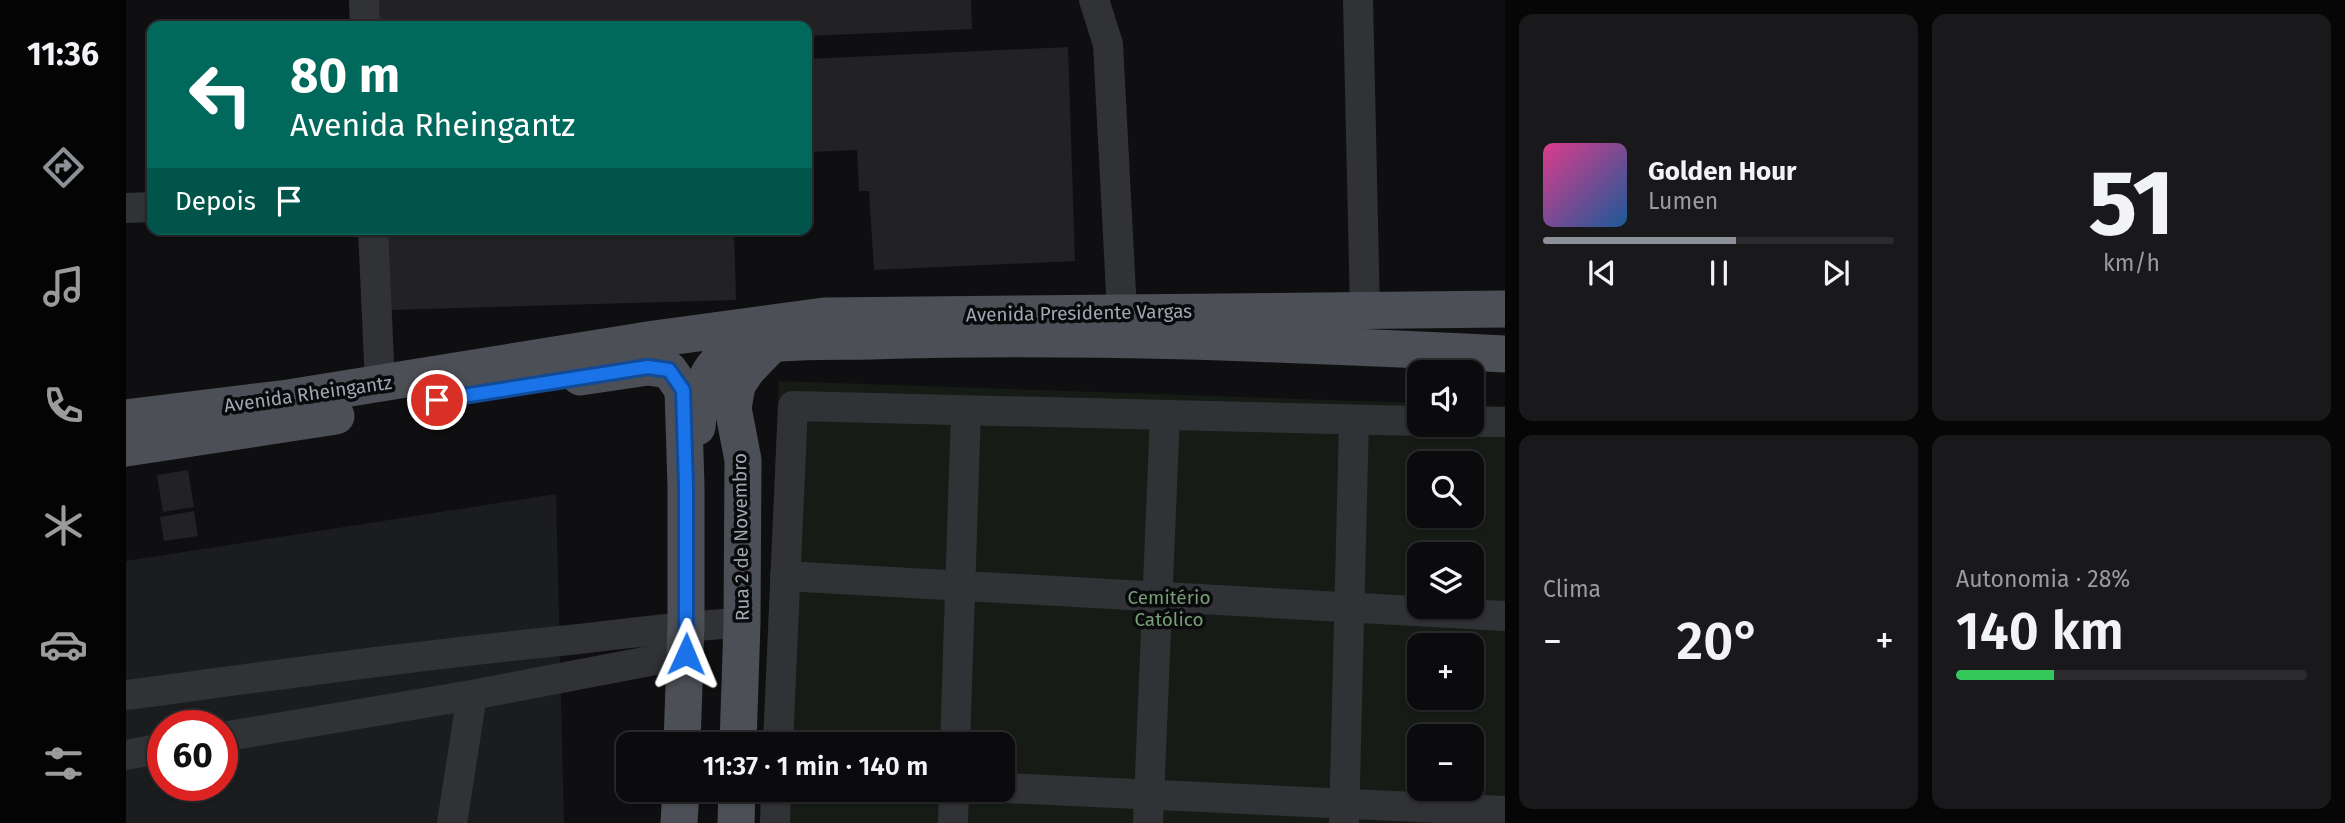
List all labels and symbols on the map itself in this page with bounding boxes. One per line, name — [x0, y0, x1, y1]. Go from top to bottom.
street label: Avenida Presidente Vargas — [966, 300, 1192, 326]
pin — [407, 370, 467, 430]
street label: Avenida Rheingantz — [223, 371, 393, 417]
street label: Rua 2 de Novembro — [728, 453, 754, 621]
park label: Cemitério Católico — [1128, 586, 1210, 631]
position arrow — [649, 617, 723, 691]
speed limit sign: 60 — [147, 710, 238, 801]

